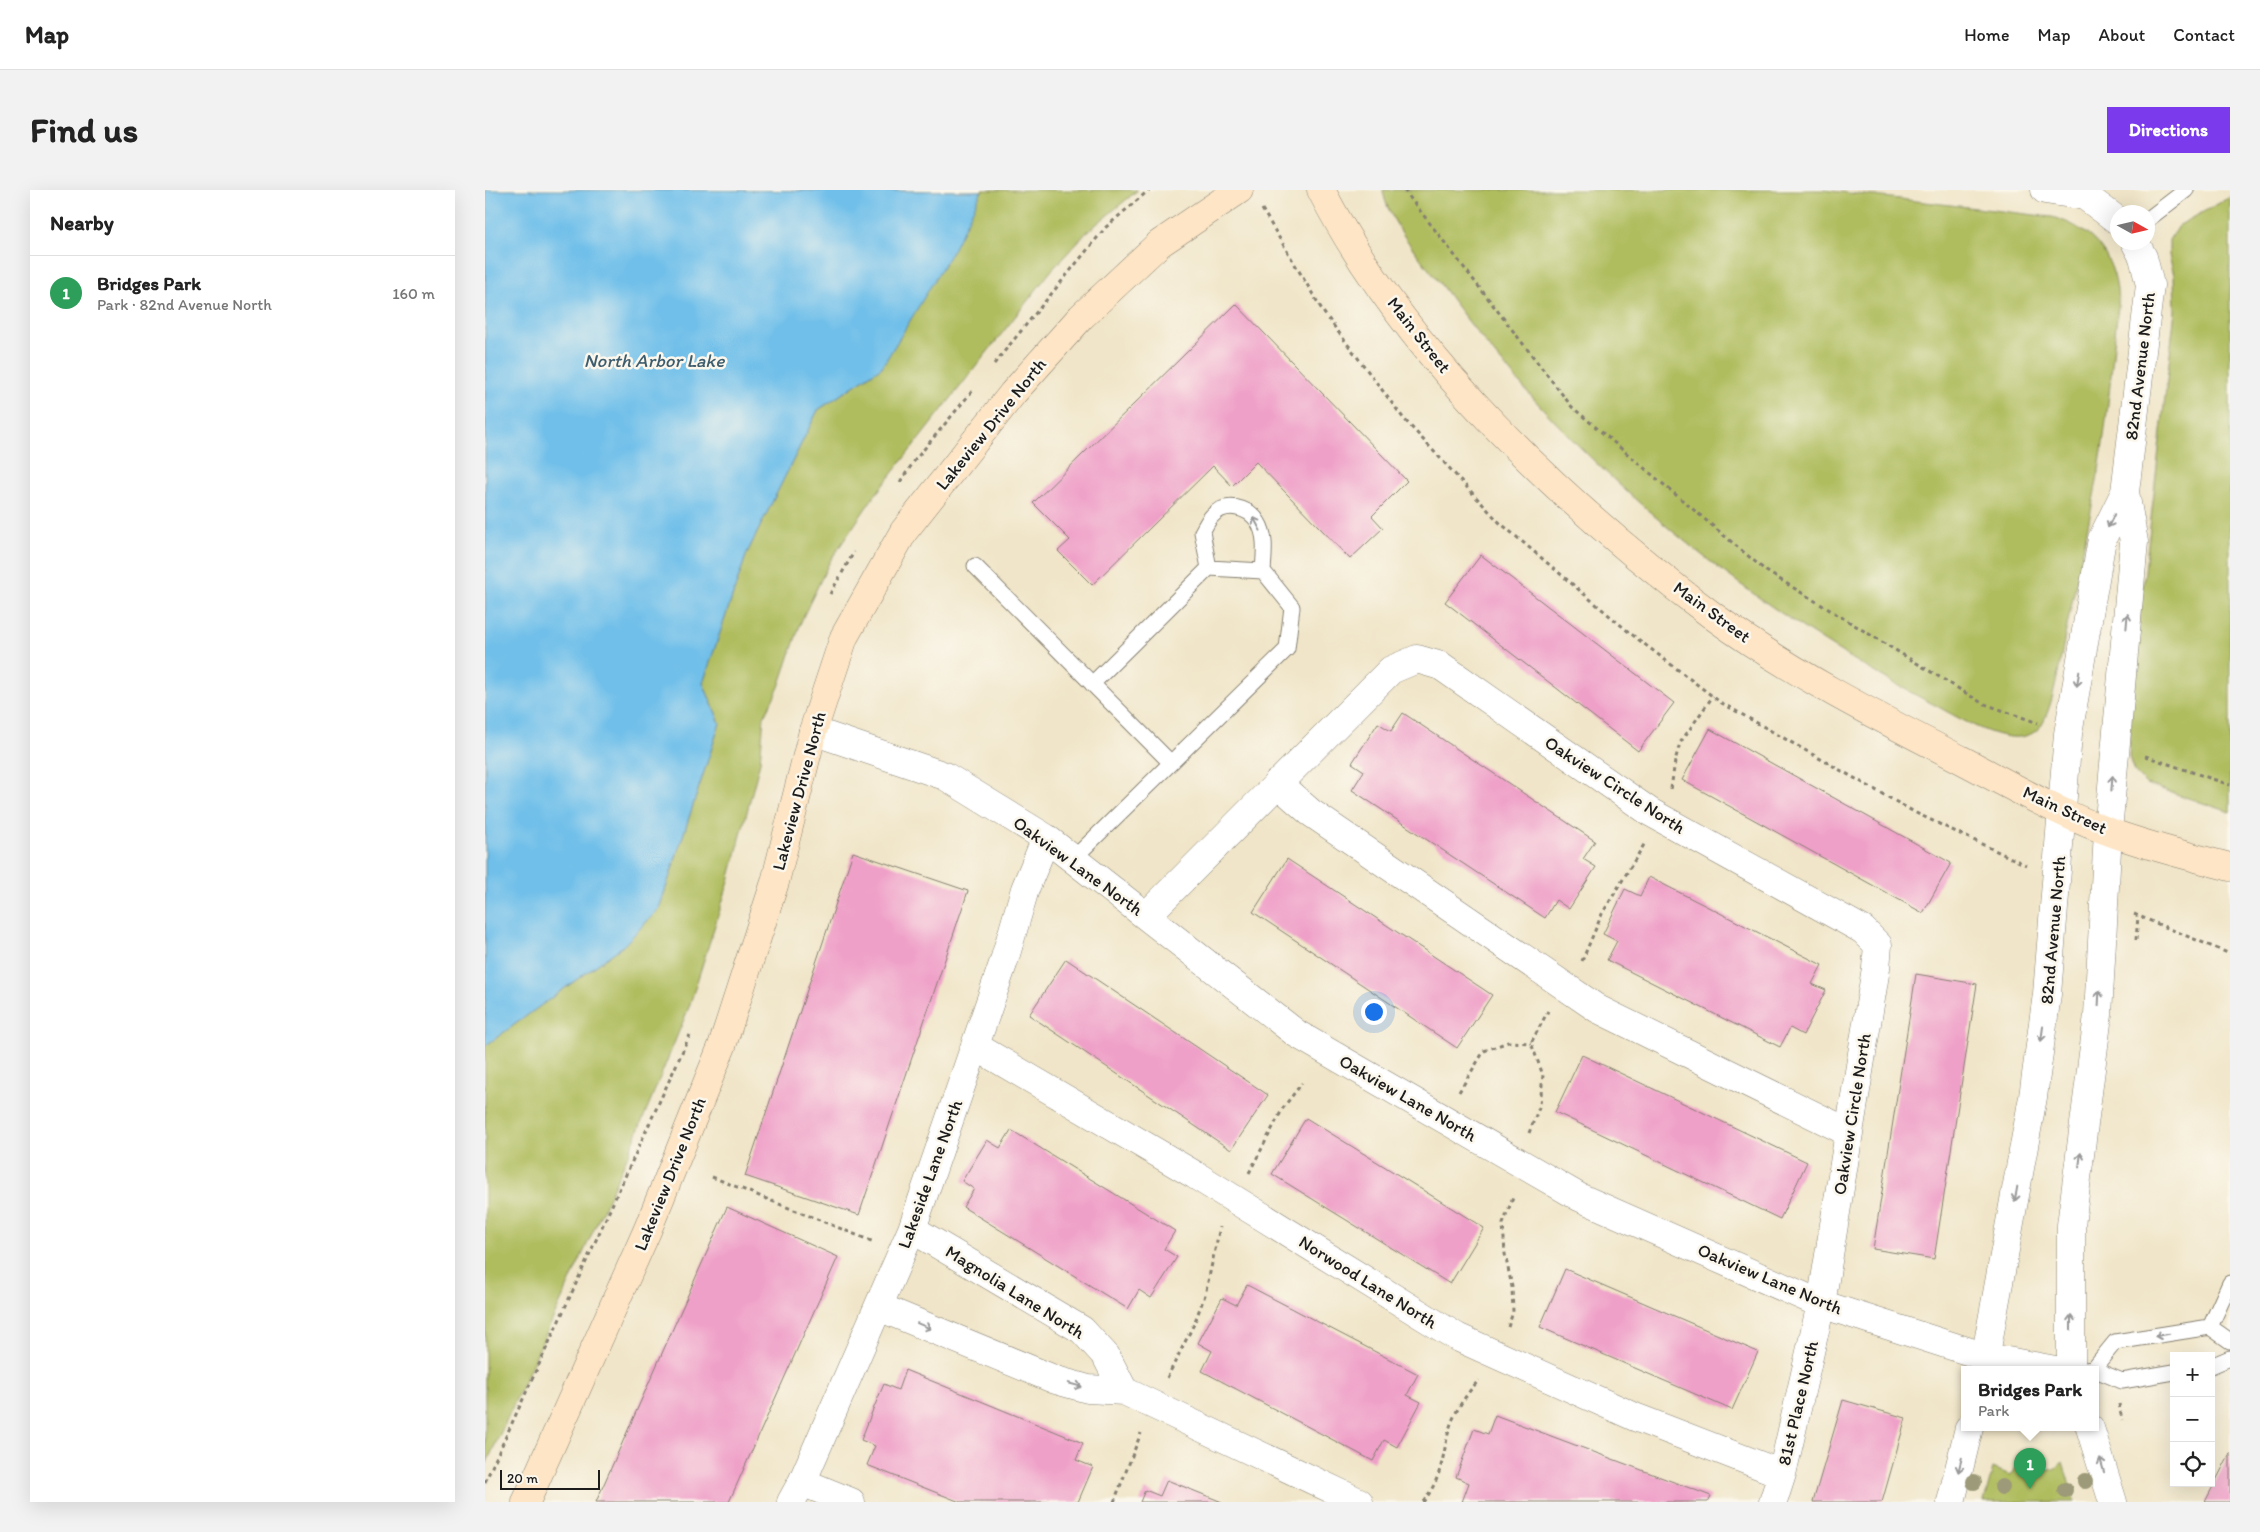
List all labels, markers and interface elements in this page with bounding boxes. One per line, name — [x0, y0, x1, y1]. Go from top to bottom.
text: Map — [25, 20, 69, 49]
text: Home — [1964, 24, 2010, 46]
text: Map — [2038, 24, 2071, 46]
text: About — [2099, 24, 2145, 46]
text: Contact — [2173, 24, 2235, 46]
button: Directions — [2107, 107, 2230, 153]
text: Find us — [30, 109, 138, 151]
north arrow — [2110, 205, 2155, 250]
text: Nearby — [50, 210, 114, 235]
text: Bridges Park — [97, 272, 201, 295]
text: 1 — [62, 284, 70, 303]
text: 160 m — [392, 284, 435, 303]
street label: 82nd Avenue North — [2120, 290, 2160, 441]
street label: Main Street — [1383, 293, 1456, 378]
text: Park · 82nd Avenue North — [97, 295, 272, 314]
water label: North Arbor Lake — [584, 349, 725, 372]
street label: Lakeview Drive North — [931, 354, 1051, 494]
one-way arrow — [2106, 513, 2115, 528]
one-way arrow — [1252, 517, 1262, 532]
street label: Main Street — [1669, 577, 1755, 648]
one-way arrow — [2122, 613, 2132, 629]
one-way arrow — [2073, 671, 2083, 687]
street label: Lakeview Drive North — [767, 709, 831, 873]
street label: Oakview Circle North — [1540, 731, 1690, 839]
one-way arrow — [2107, 775, 2117, 791]
street label: Main Street — [2019, 781, 2111, 839]
street label: Oakview Lane North — [1009, 811, 1148, 921]
street label: 82nd Avenue North — [2036, 855, 2070, 1005]
one-way arrow — [2094, 990, 2104, 1006]
your location — [1361, 999, 1387, 1025]
one-way arrow — [2037, 1026, 2047, 1042]
street label: Oakview Circle North — [1828, 1031, 1876, 1196]
street label: Oakview Lane North — [1335, 1050, 1481, 1146]
street label: Lakeview Drive North — [629, 1094, 711, 1254]
street label: Lakeside Lane North — [893, 1096, 967, 1251]
one-way arrow — [2075, 1152, 2085, 1168]
one-way arrow — [2010, 1186, 2020, 1202]
street label: Norwood Lane North — [1295, 1231, 1441, 1334]
street label: Oakview Lane North — [1694, 1239, 1846, 1320]
street label: Magnolia Lane North — [941, 1240, 1089, 1344]
one-way arrow — [2066, 1314, 2076, 1330]
one-way arrow — [916, 1321, 931, 1331]
one-way arrow — [2155, 1330, 2171, 1340]
street label: 81st Place North — [1773, 1338, 1823, 1468]
map controls — [2170, 1352, 2215, 1487]
button: + — [2170, 1352, 2215, 1397]
popup — [1961, 1366, 2099, 1431]
text: Bridges Park — [1978, 1378, 2082, 1401]
one-way arrow — [1067, 1381, 1083, 1390]
button: − — [2170, 1397, 2215, 1442]
text: Park — [1978, 1401, 2009, 1420]
button: locate — [2170, 1442, 2215, 1487]
pin: 1 — [2014, 1448, 2046, 1489]
one-way arrow — [1955, 1456, 1964, 1472]
one-way arrow — [2097, 1457, 2107, 1473]
scale bar — [500, 1467, 600, 1490]
text: 20 m — [507, 1470, 538, 1487]

